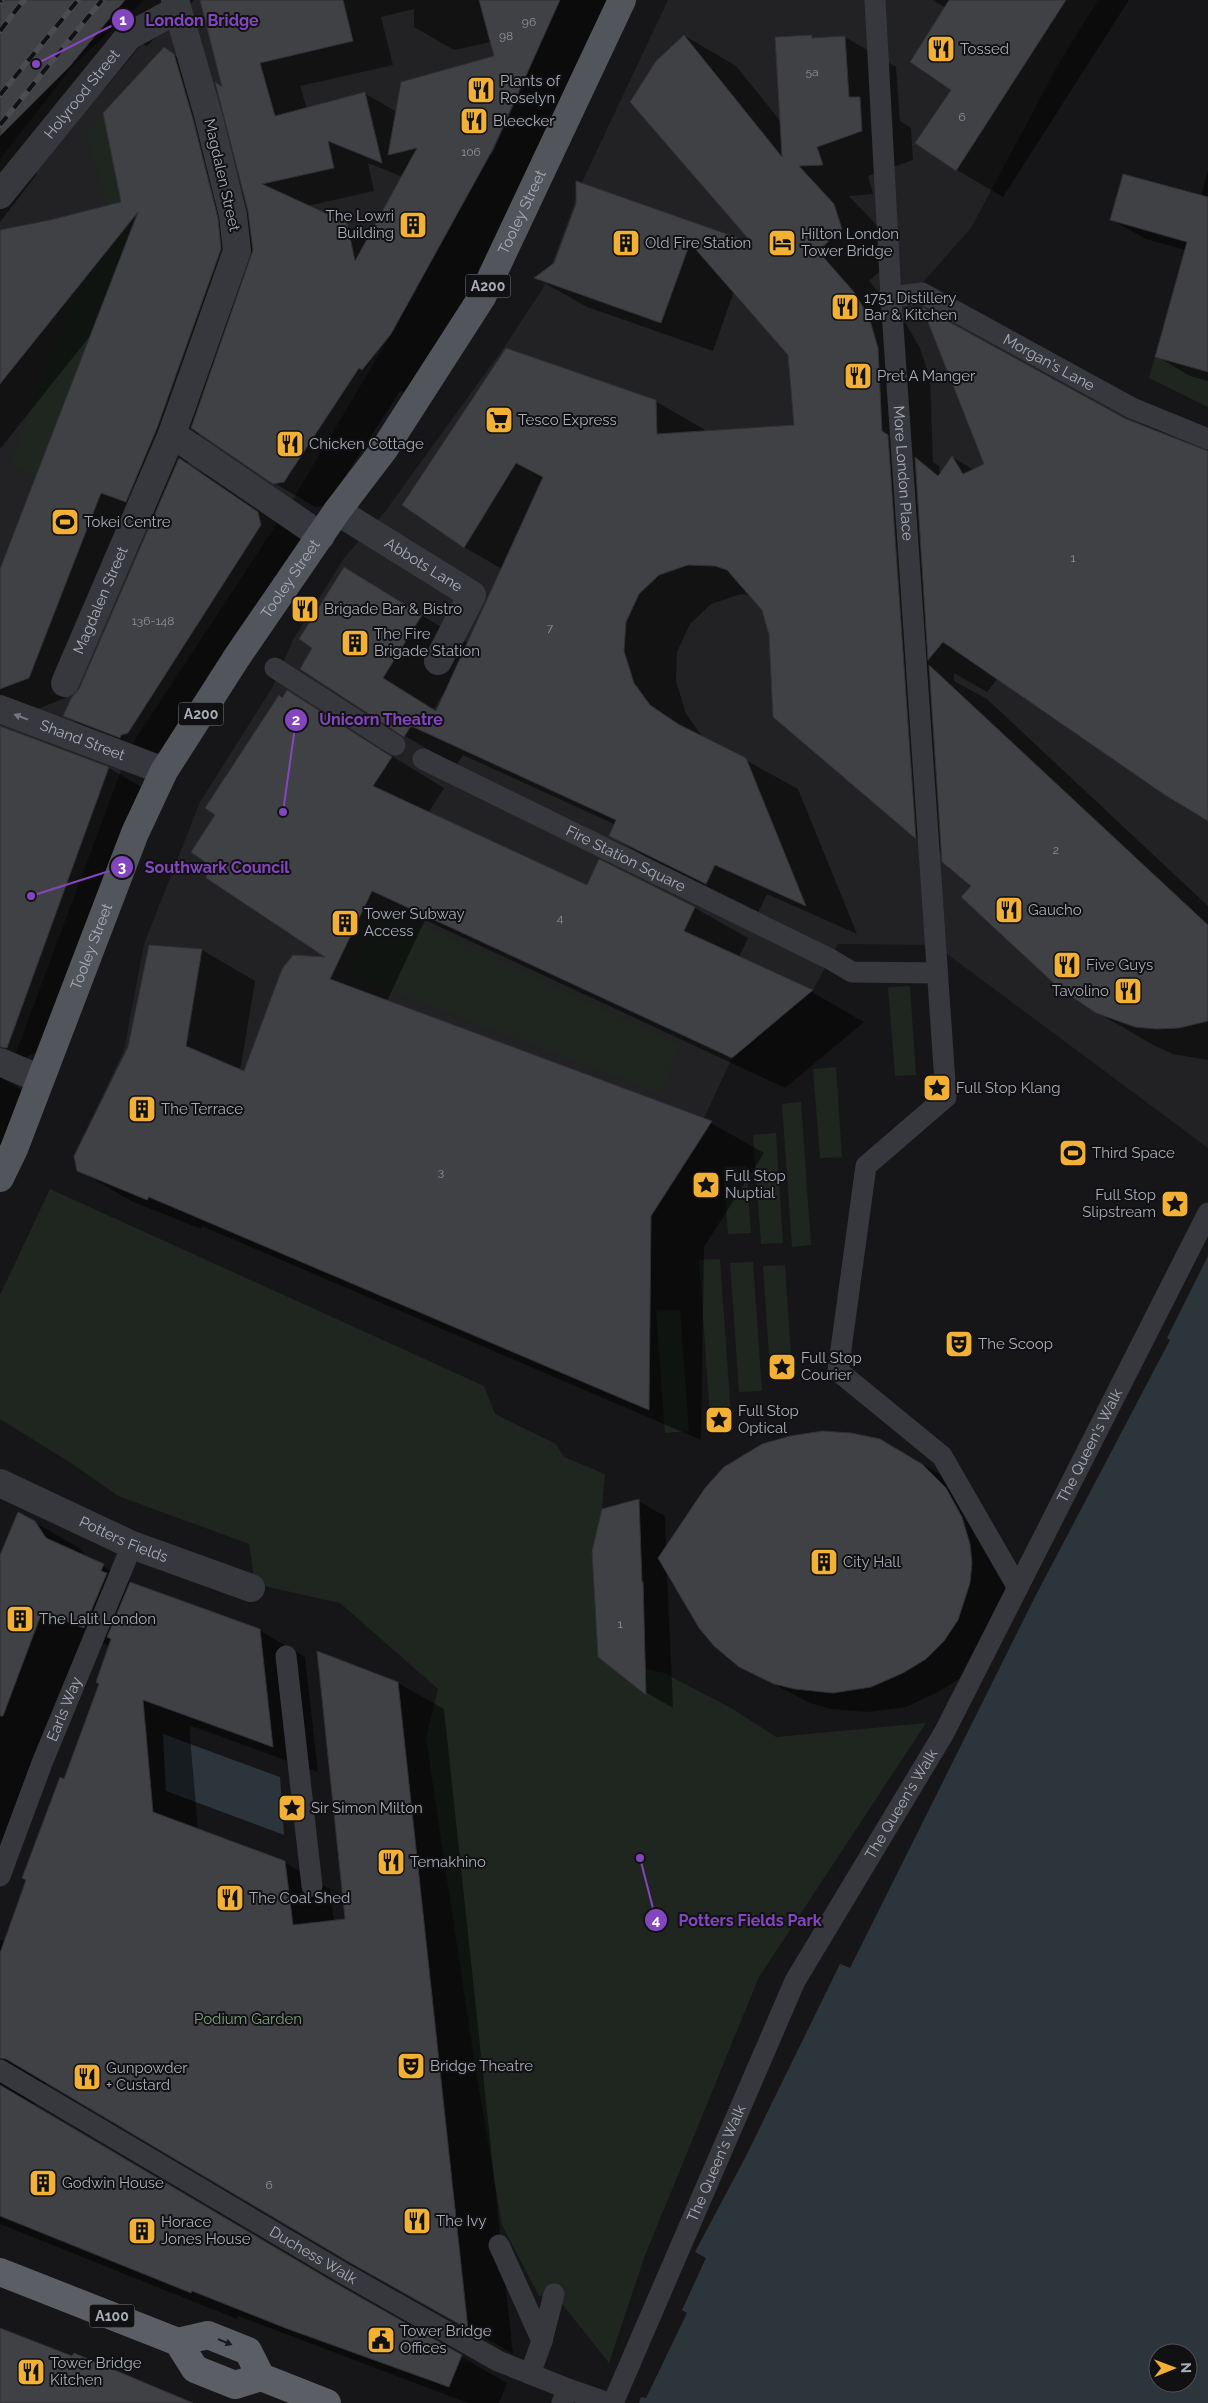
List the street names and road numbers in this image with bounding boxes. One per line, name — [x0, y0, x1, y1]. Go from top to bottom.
street label: Holyrood Street — [40, 46, 123, 142]
street label: Magdalen Street — [200, 117, 244, 233]
street label: Tooley Street — [494, 167, 550, 257]
road number: A200 — [466, 274, 510, 298]
street label: Morgan's Lane — [1000, 330, 1098, 395]
street label: More London Place — [889, 405, 917, 541]
street label: Abbots Lane — [381, 534, 466, 596]
street label: Tooley Street — [257, 536, 324, 622]
street label: Magdalen Street — [70, 544, 132, 657]
road number: A200 — [178, 702, 224, 726]
street label: Shand Street — [37, 716, 127, 764]
street label: Fire Station Square — [563, 822, 689, 896]
street label: Tooley Street — [67, 901, 116, 992]
street label: The Queen's Walk — [1053, 1386, 1126, 1506]
street label: Potters Fields — [76, 1513, 170, 1566]
street label: Earls Way — [43, 1674, 86, 1744]
street label: The Queen's Walk — [861, 1746, 941, 1862]
street label: The Queen's Walk — [683, 2102, 749, 2225]
street label: Duchess Walk — [266, 2223, 360, 2288]
road number: A100 — [90, 2304, 134, 2328]

